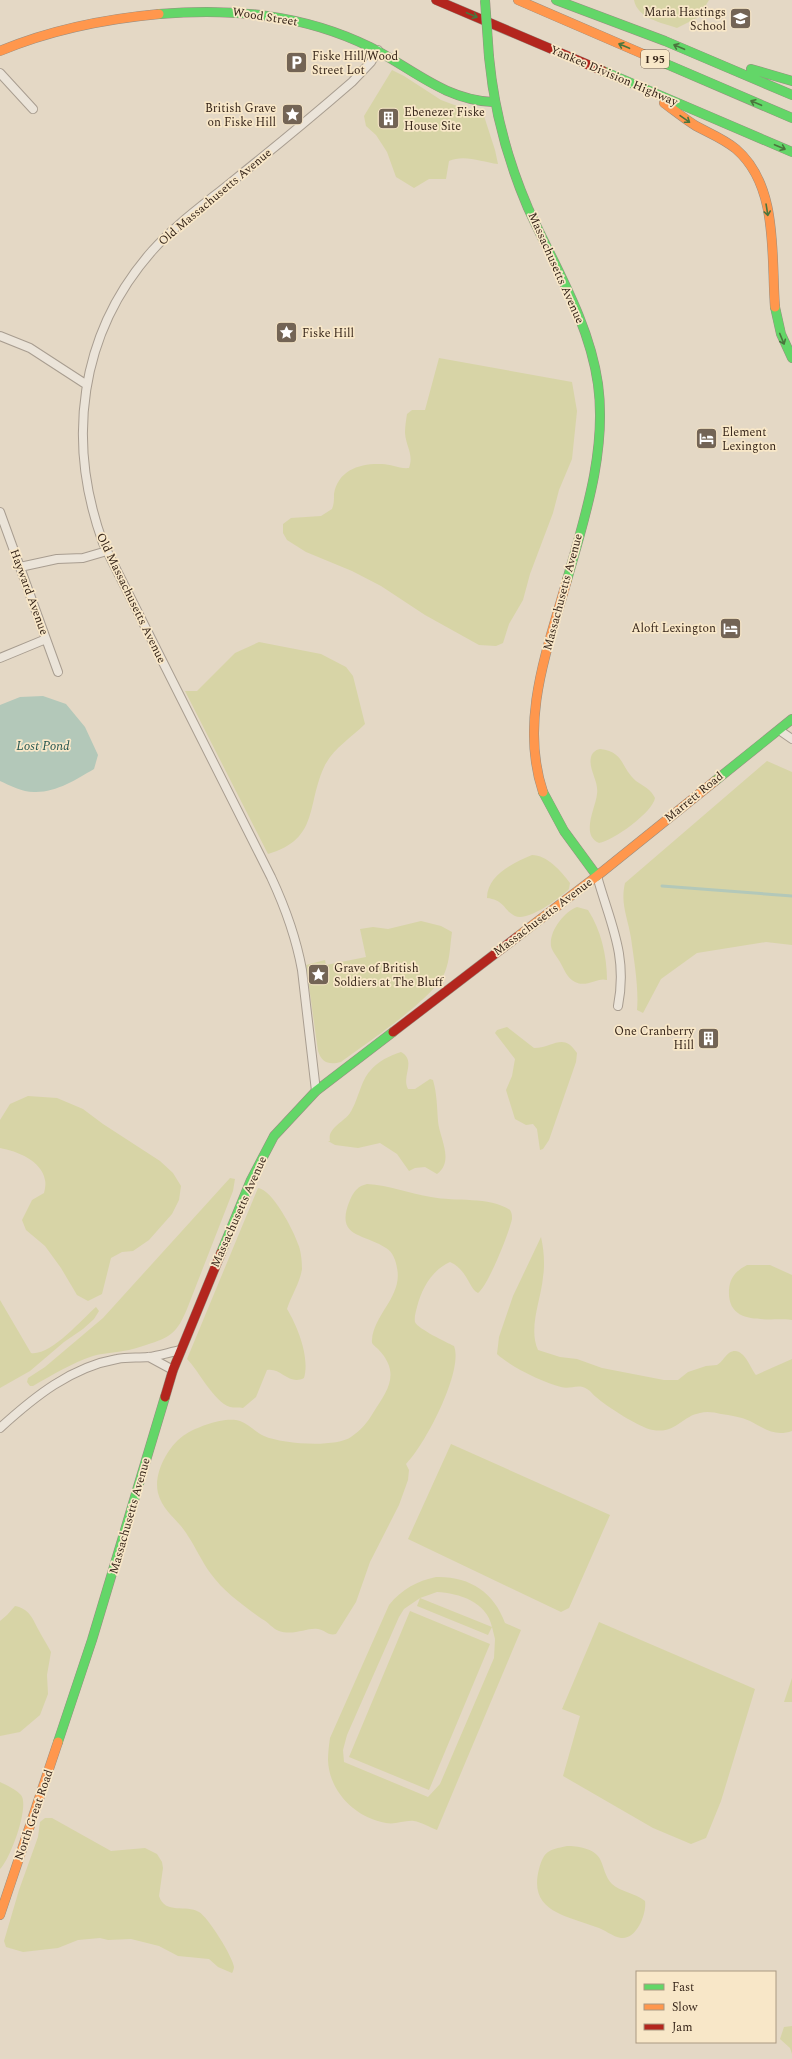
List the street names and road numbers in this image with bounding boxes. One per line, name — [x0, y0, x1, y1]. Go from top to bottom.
street label: Wood Street — [231, 2, 299, 32]
street label: Yankee Division Highway — [547, 40, 682, 112]
road number: I 95 — [641, 50, 669, 68]
street label: Old Massachusetts Avenue — [154, 144, 276, 250]
street label: Massachusetts Avenue — [523, 209, 589, 327]
street label: Old Massachusetts Avenue — [91, 529, 171, 667]
street label: Massachusetts Avenue — [538, 531, 588, 653]
street label: Hayward Avenue — [5, 546, 53, 638]
street label: Marrett Road — [660, 767, 728, 827]
street label: Massachusetts Avenue — [489, 873, 597, 961]
street label: Massachusetts Avenue — [206, 1153, 272, 1271]
street label: Massachusetts Avenue — [104, 1455, 156, 1576]
street label: North Great Road — [10, 1767, 59, 1863]

